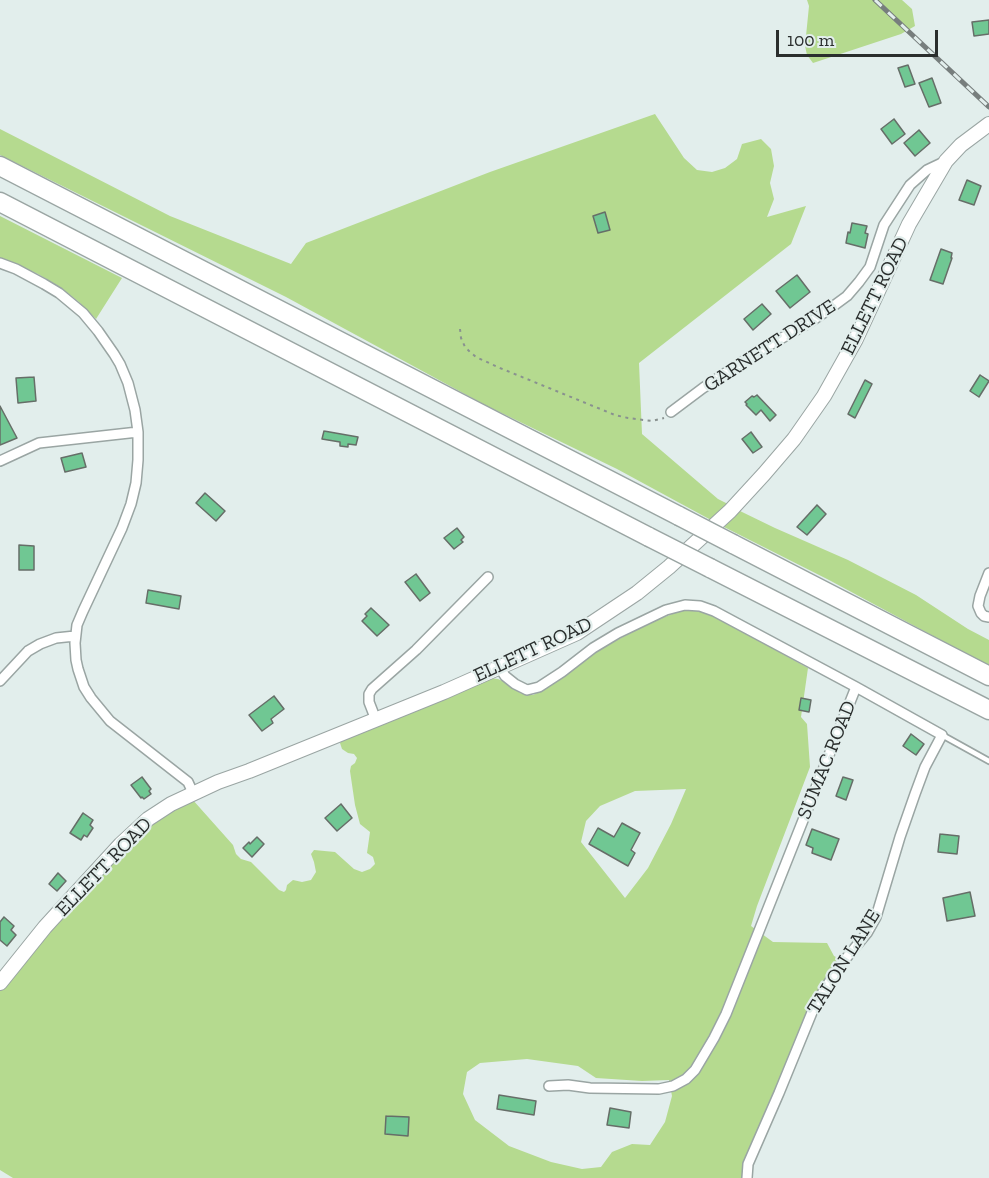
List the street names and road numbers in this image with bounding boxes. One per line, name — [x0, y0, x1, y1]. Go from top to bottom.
street label: ELLETT ROAD — [836, 233, 914, 359]
street label: GARNETT DRIVE — [700, 294, 840, 398]
street label: ELLETT ROAD — [470, 612, 596, 688]
street label: SUMAC ROAD — [792, 697, 862, 823]
street label: ELLETT ROAD — [51, 813, 157, 921]
street label: TALON LANE — [802, 905, 886, 1019]

